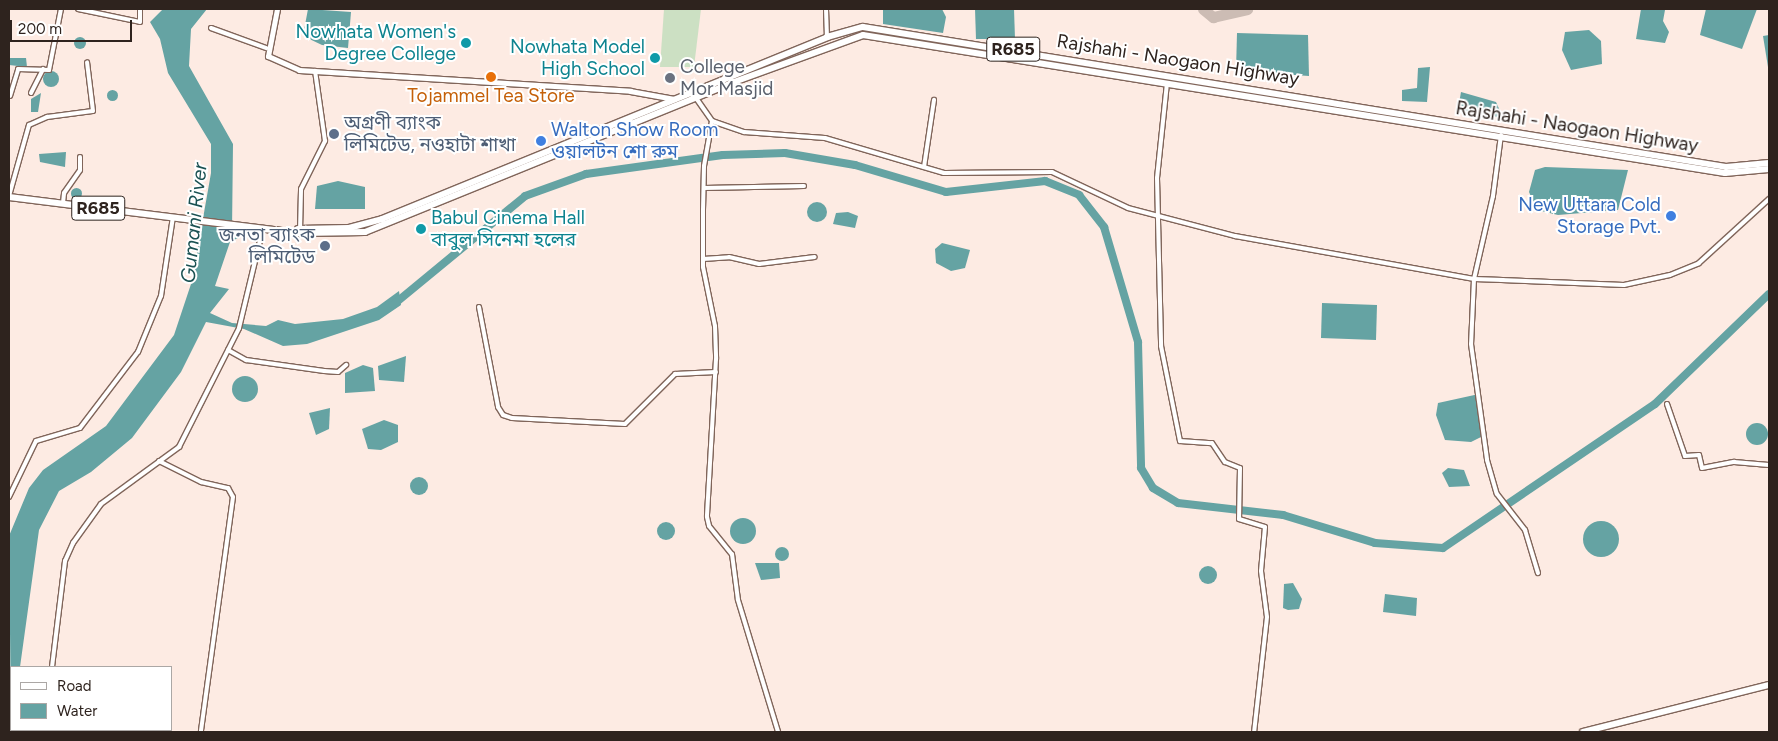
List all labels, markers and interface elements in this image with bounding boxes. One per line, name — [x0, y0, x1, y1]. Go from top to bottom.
scale bar — [12, 10, 135, 42]
text: 200 m — [18, 20, 62, 38]
place label: Nowhata Women's Degree College — [296, 21, 456, 65]
street label: Rajshahi - Naogaon Highway — [1055, 30, 1301, 90]
road number: R685 — [986, 34, 1040, 64]
place label: Nowhata Model High School — [510, 36, 645, 80]
marker: Nowhata Women's Degree College — [460, 37, 472, 49]
marker: Nowhata Model High School — [649, 52, 661, 64]
place label: College Mor Masjid — [680, 56, 773, 100]
marker: Tojammel Tea Store — [485, 71, 497, 83]
marker: College Mor Masjid — [664, 72, 676, 84]
place label: Tojammel Tea Store — [407, 85, 575, 107]
street label: Rajshahi - Naogaon Highway — [1454, 97, 1700, 157]
place label: অগ্রণী ব্যাংক লিমিটেড, নওহাটা শাখা — [344, 112, 516, 156]
place label: Walton Show Room ওয়ালটন শো রুম — [551, 119, 719, 163]
marker: অগ্রণী ব্যাংক লিমিটেড, নওহাটা শাখা — [328, 128, 340, 140]
marker: Walton Show Room ওয়ালটন শো রুম — [535, 135, 547, 147]
water label: Gumani River — [176, 162, 212, 284]
road number: R685 — [70, 192, 126, 224]
place label: New Uttara Cold Storage Pvt. — [1518, 194, 1661, 238]
place label: Babul Cinema Hall বাবুল সিনেমা হলের — [431, 207, 585, 251]
marker: New Uttara Cold Storage Pvt. — [1665, 210, 1677, 222]
marker: Babul Cinema Hall বাবুল সিনেমা হলের — [415, 223, 427, 235]
place label: জনতা ব্যাংক লিমিটেড — [219, 224, 315, 268]
marker: জনতা ব্যাংক লিমিটেড — [319, 240, 331, 252]
legend — [10, 666, 172, 731]
text: Road — [57, 677, 92, 695]
text: Water — [57, 702, 97, 720]

